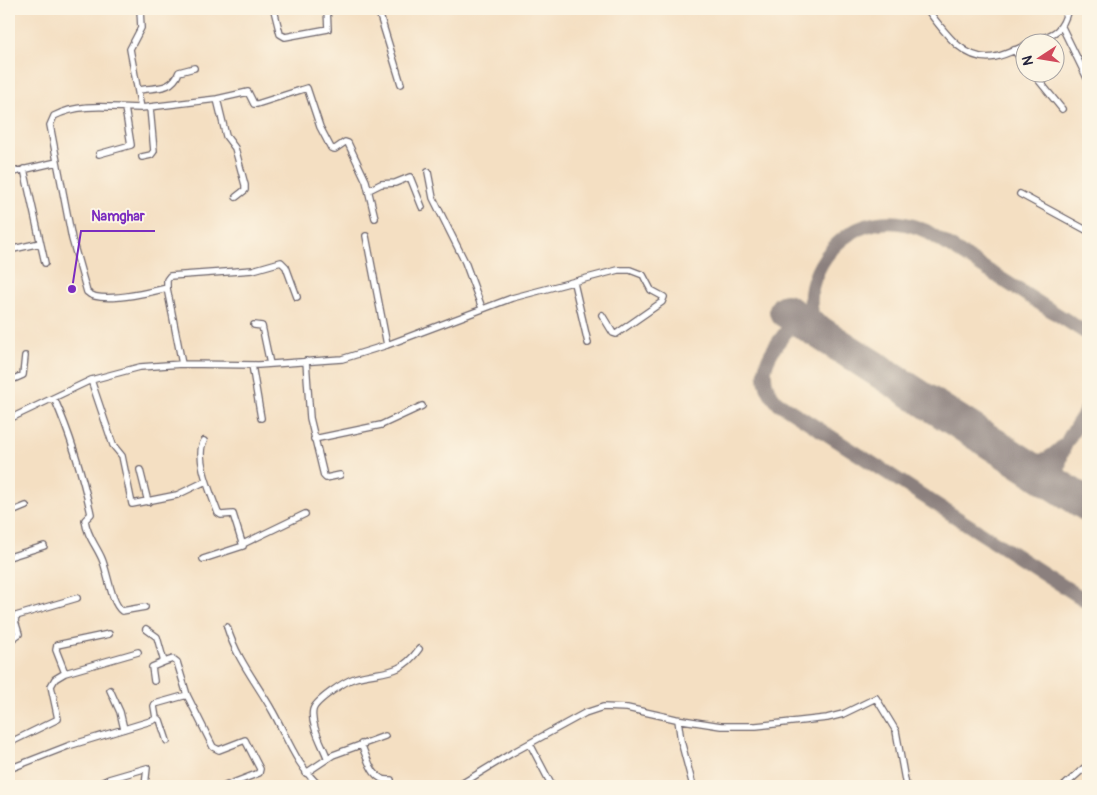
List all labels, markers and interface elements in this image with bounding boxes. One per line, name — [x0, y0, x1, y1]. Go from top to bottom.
north arrow — [1014, 32, 1064, 82]
text: N — [1018, 54, 1037, 67]
callout: Namghar — [81, 202, 155, 231]
text: Namghar — [91, 208, 146, 225]

